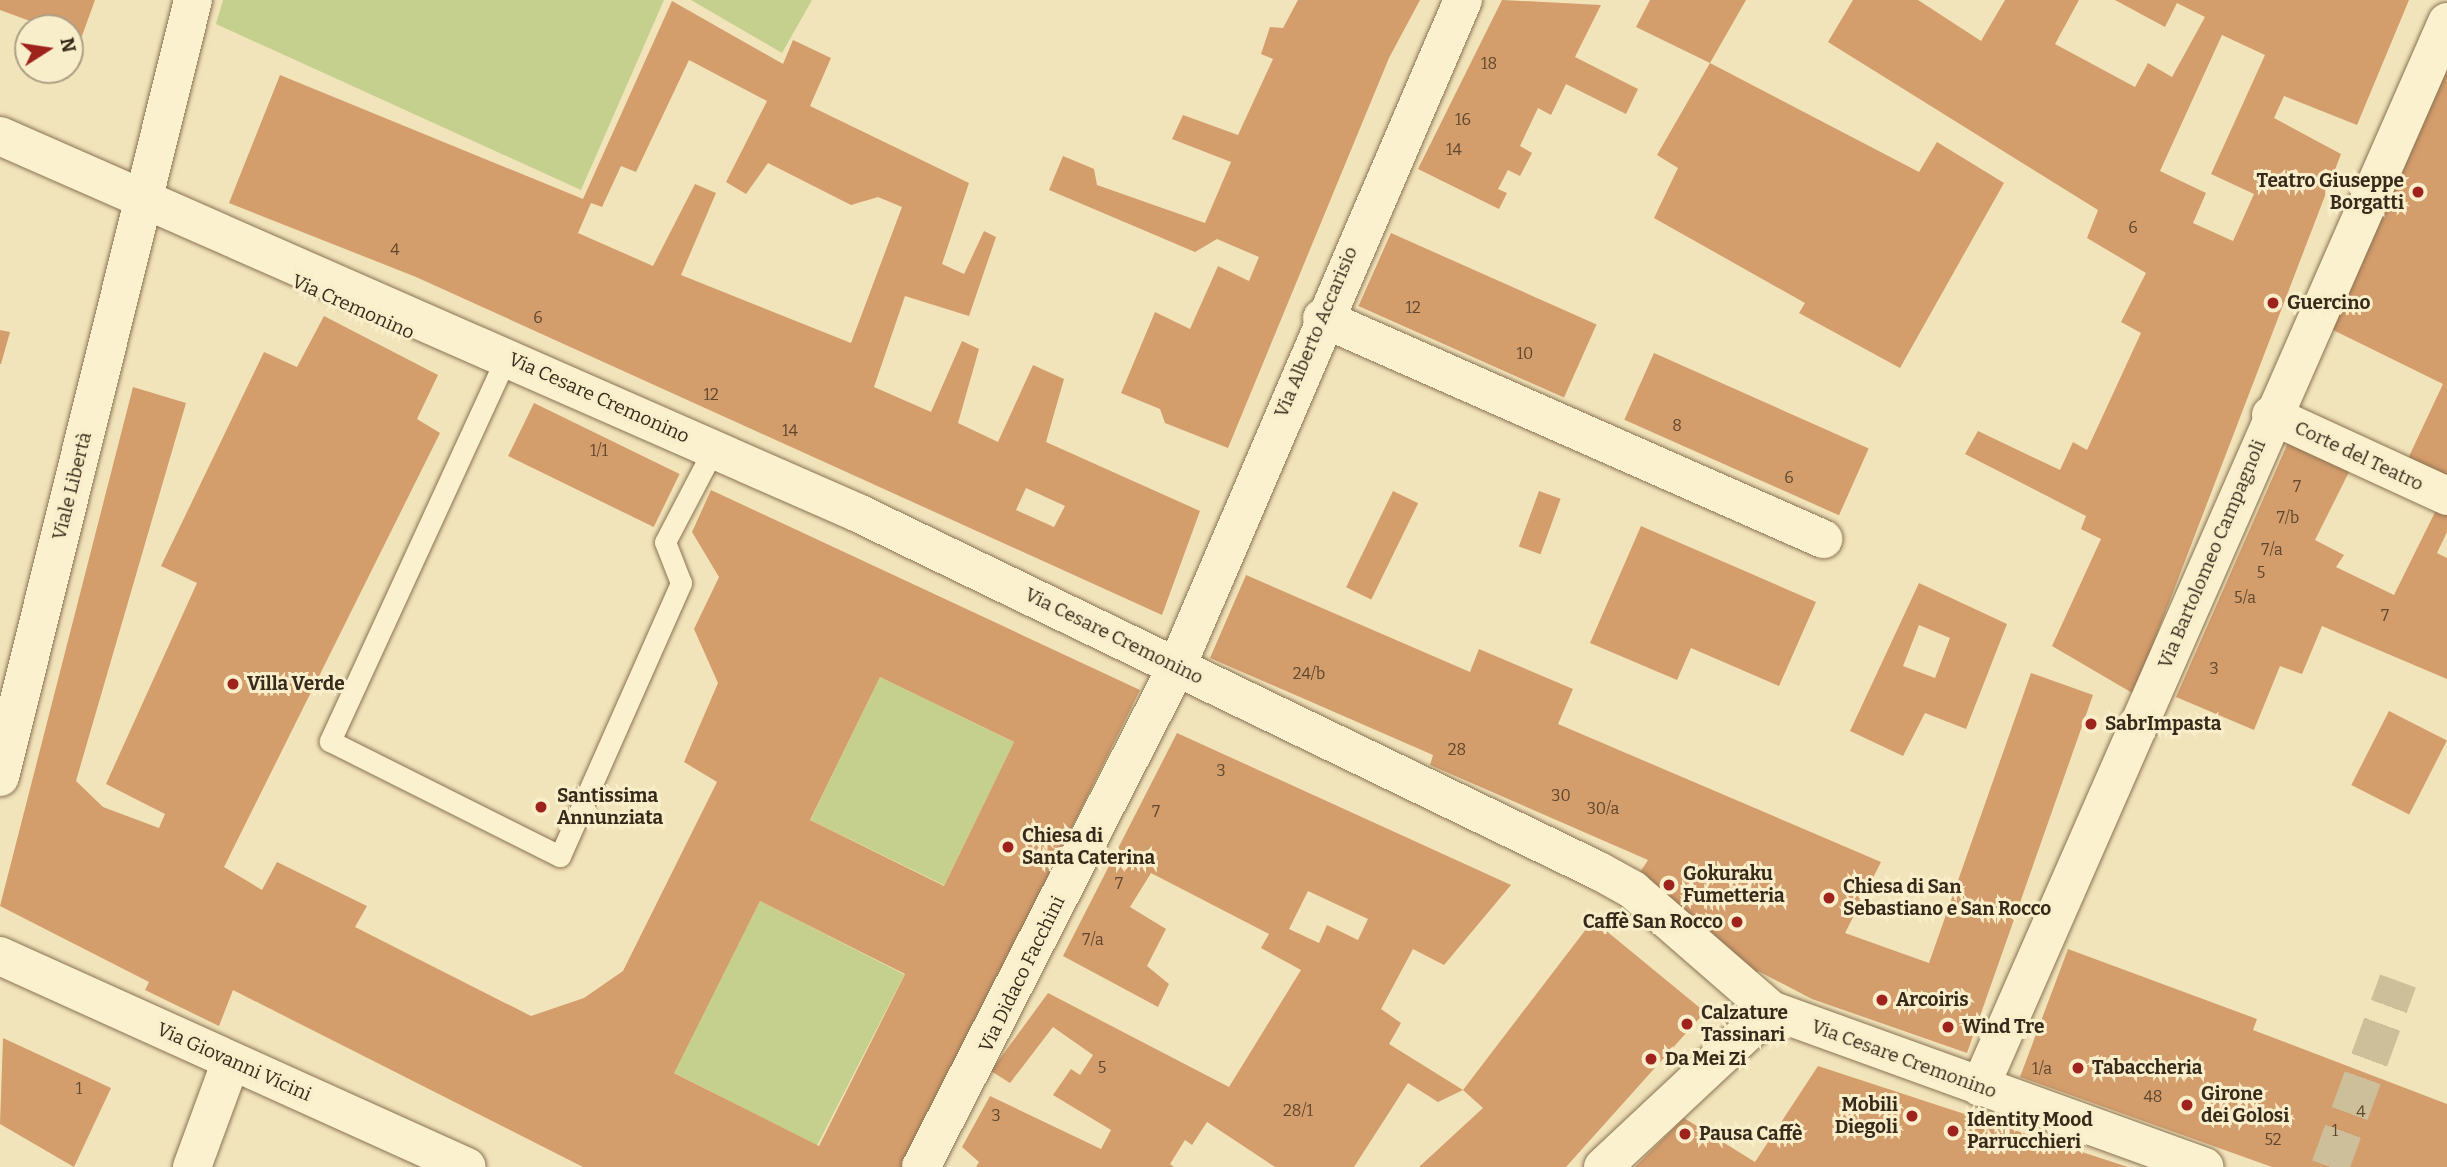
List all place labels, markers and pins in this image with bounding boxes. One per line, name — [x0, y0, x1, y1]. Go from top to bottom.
place label: Teatro Giuseppe Borgatti — [2257, 170, 2404, 214]
marker: Teatro Giuseppe Borgatti — [2410, 184, 2426, 200]
place label: Guercino — [2287, 292, 2370, 314]
marker: Guercino — [2265, 295, 2281, 311]
place label: Villa Verde — [247, 673, 345, 695]
marker: Villa Verde — [225, 676, 241, 692]
place label: SabrImpasta — [2105, 713, 2221, 735]
marker: SabrImpasta — [2083, 716, 2099, 732]
place label: Santissima Annunziata — [557, 785, 663, 829]
marker: Santissima Annunziata — [531, 797, 551, 817]
place label: Chiesa di Santa Caterina — [1022, 825, 1155, 869]
marker: Chiesa di Santa Caterina — [1000, 839, 1016, 855]
place label: Gokuraku Fumetteria — [1683, 863, 1785, 907]
place label: Chiesa di San Sebastiano e San Rocco — [1843, 876, 2051, 920]
marker: Gokuraku Fumetteria — [1661, 877, 1677, 893]
marker: Chiesa di San Sebastiano e San Rocco — [1821, 890, 1837, 906]
place label: Caffè San Rocco — [1583, 911, 1723, 933]
marker: Caffè San Rocco — [1729, 914, 1745, 930]
place label: Arcoiris — [1896, 989, 1969, 1011]
marker: Arcoiris — [1874, 992, 1890, 1008]
place label: Calzature Tassinari — [1701, 1002, 1788, 1046]
marker: Calzature Tassinari — [1679, 1016, 1695, 1032]
place label: Wind Tre — [1962, 1016, 2044, 1038]
marker: Wind Tre — [1940, 1019, 1956, 1035]
place label: Da Mei Zi — [1665, 1048, 1746, 1070]
marker: Da Mei Zi — [1643, 1051, 1659, 1067]
place label: Tabaccheria — [2092, 1057, 2202, 1079]
marker: Tabaccheria — [2070, 1060, 2086, 1076]
place label: Girone dei Golosi — [2201, 1083, 2289, 1127]
place label: Mobili Diegoli — [1835, 1094, 1898, 1138]
marker: Girone dei Golosi — [2179, 1097, 2195, 1113]
marker: Mobili Diegoli — [1904, 1108, 1920, 1124]
place label: Identity Mood Parrucchieri — [1967, 1109, 2093, 1153]
place label: Pausa Caffè — [1699, 1123, 1803, 1145]
marker: Identity Mood Parrucchieri — [1945, 1123, 1961, 1139]
marker: Pausa Caffè — [1677, 1126, 1693, 1142]

